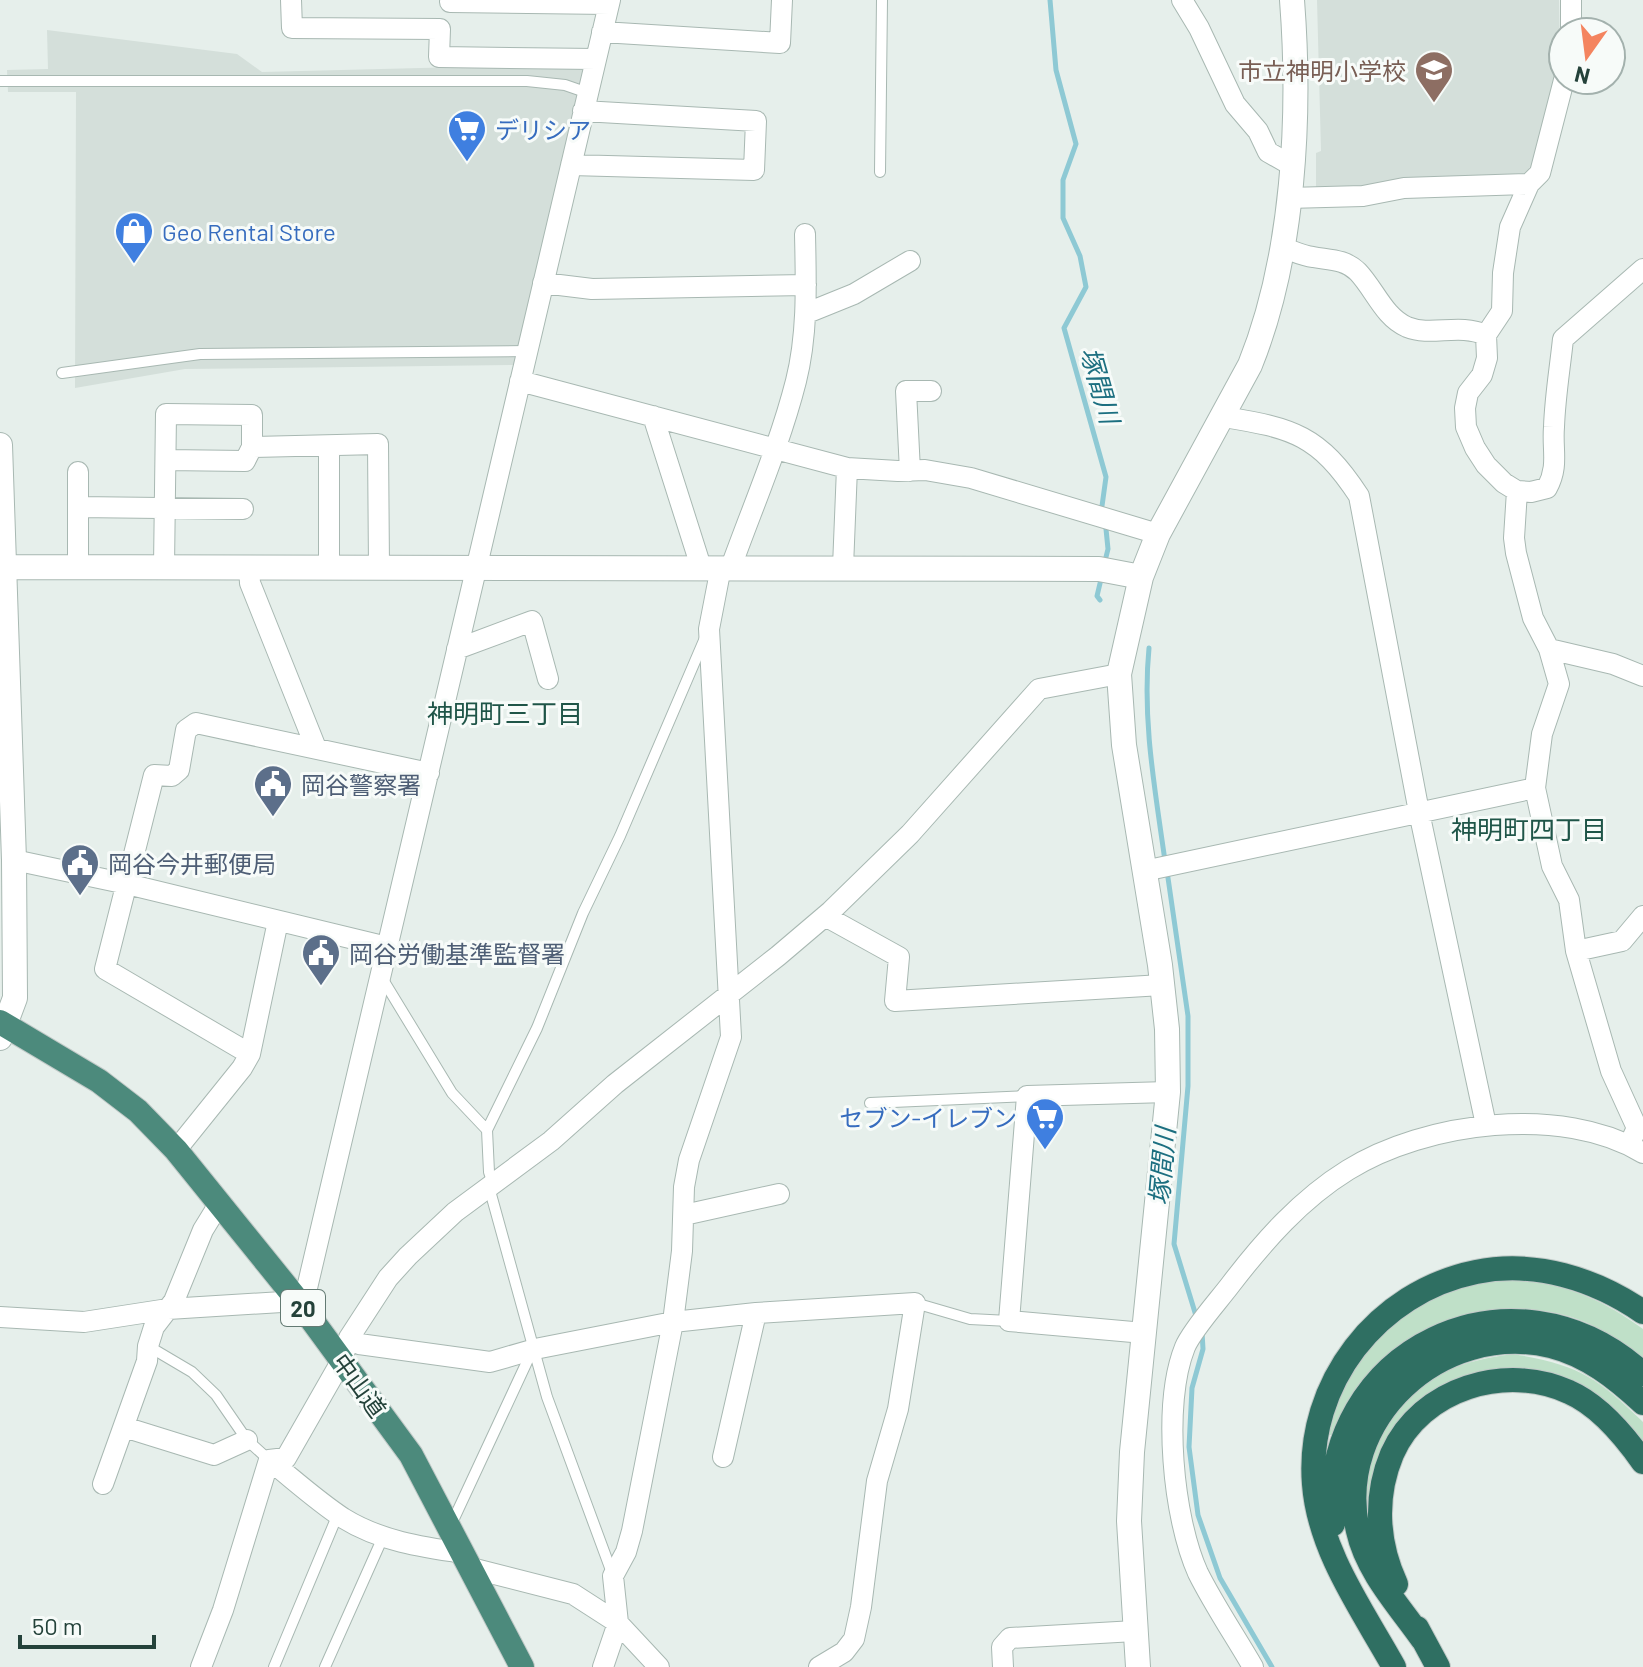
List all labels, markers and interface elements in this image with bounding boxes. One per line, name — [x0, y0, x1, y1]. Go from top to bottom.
north arrow — [1547, 16, 1627, 96]
school or university icon: 市立神明小学校 — [1413, 49, 1455, 104]
place label: 市立神明小学校 — [1238, 56, 1406, 85]
text: N — [1572, 62, 1592, 91]
supermarket icon: デリシア — [446, 108, 488, 163]
place label: デリシア — [495, 115, 591, 144]
shop icon: Geo Rental Store — [113, 210, 155, 265]
place label: Geo Rental Store — [162, 217, 336, 246]
water label: 塚間川 — [1075, 343, 1127, 430]
district label: 神明町三丁目 — [427, 697, 583, 728]
public building icon: 岡谷警察署 — [252, 763, 294, 818]
place label: 岡谷警察署 — [301, 770, 421, 799]
district label: 神明町四丁目 — [1451, 813, 1607, 844]
public building icon: 岡谷今井郵便局 — [59, 842, 101, 897]
place label: 岡谷今井郵便局 — [108, 849, 276, 878]
public building icon: 岡谷労働基準監督署 — [300, 932, 342, 987]
place label: 岡谷労働基準監督署 — [349, 939, 565, 968]
supermarket icon: セブン-イレブン — [1024, 1096, 1066, 1151]
place label: セブン-イレブン — [840, 1103, 1017, 1132]
water label: 塚間川 — [1142, 1123, 1180, 1206]
road number: 20 — [281, 1290, 325, 1326]
street label: 中山道 — [327, 1347, 393, 1423]
scale bar — [20, 1599, 154, 1649]
text: 50 m — [32, 1611, 83, 1640]

